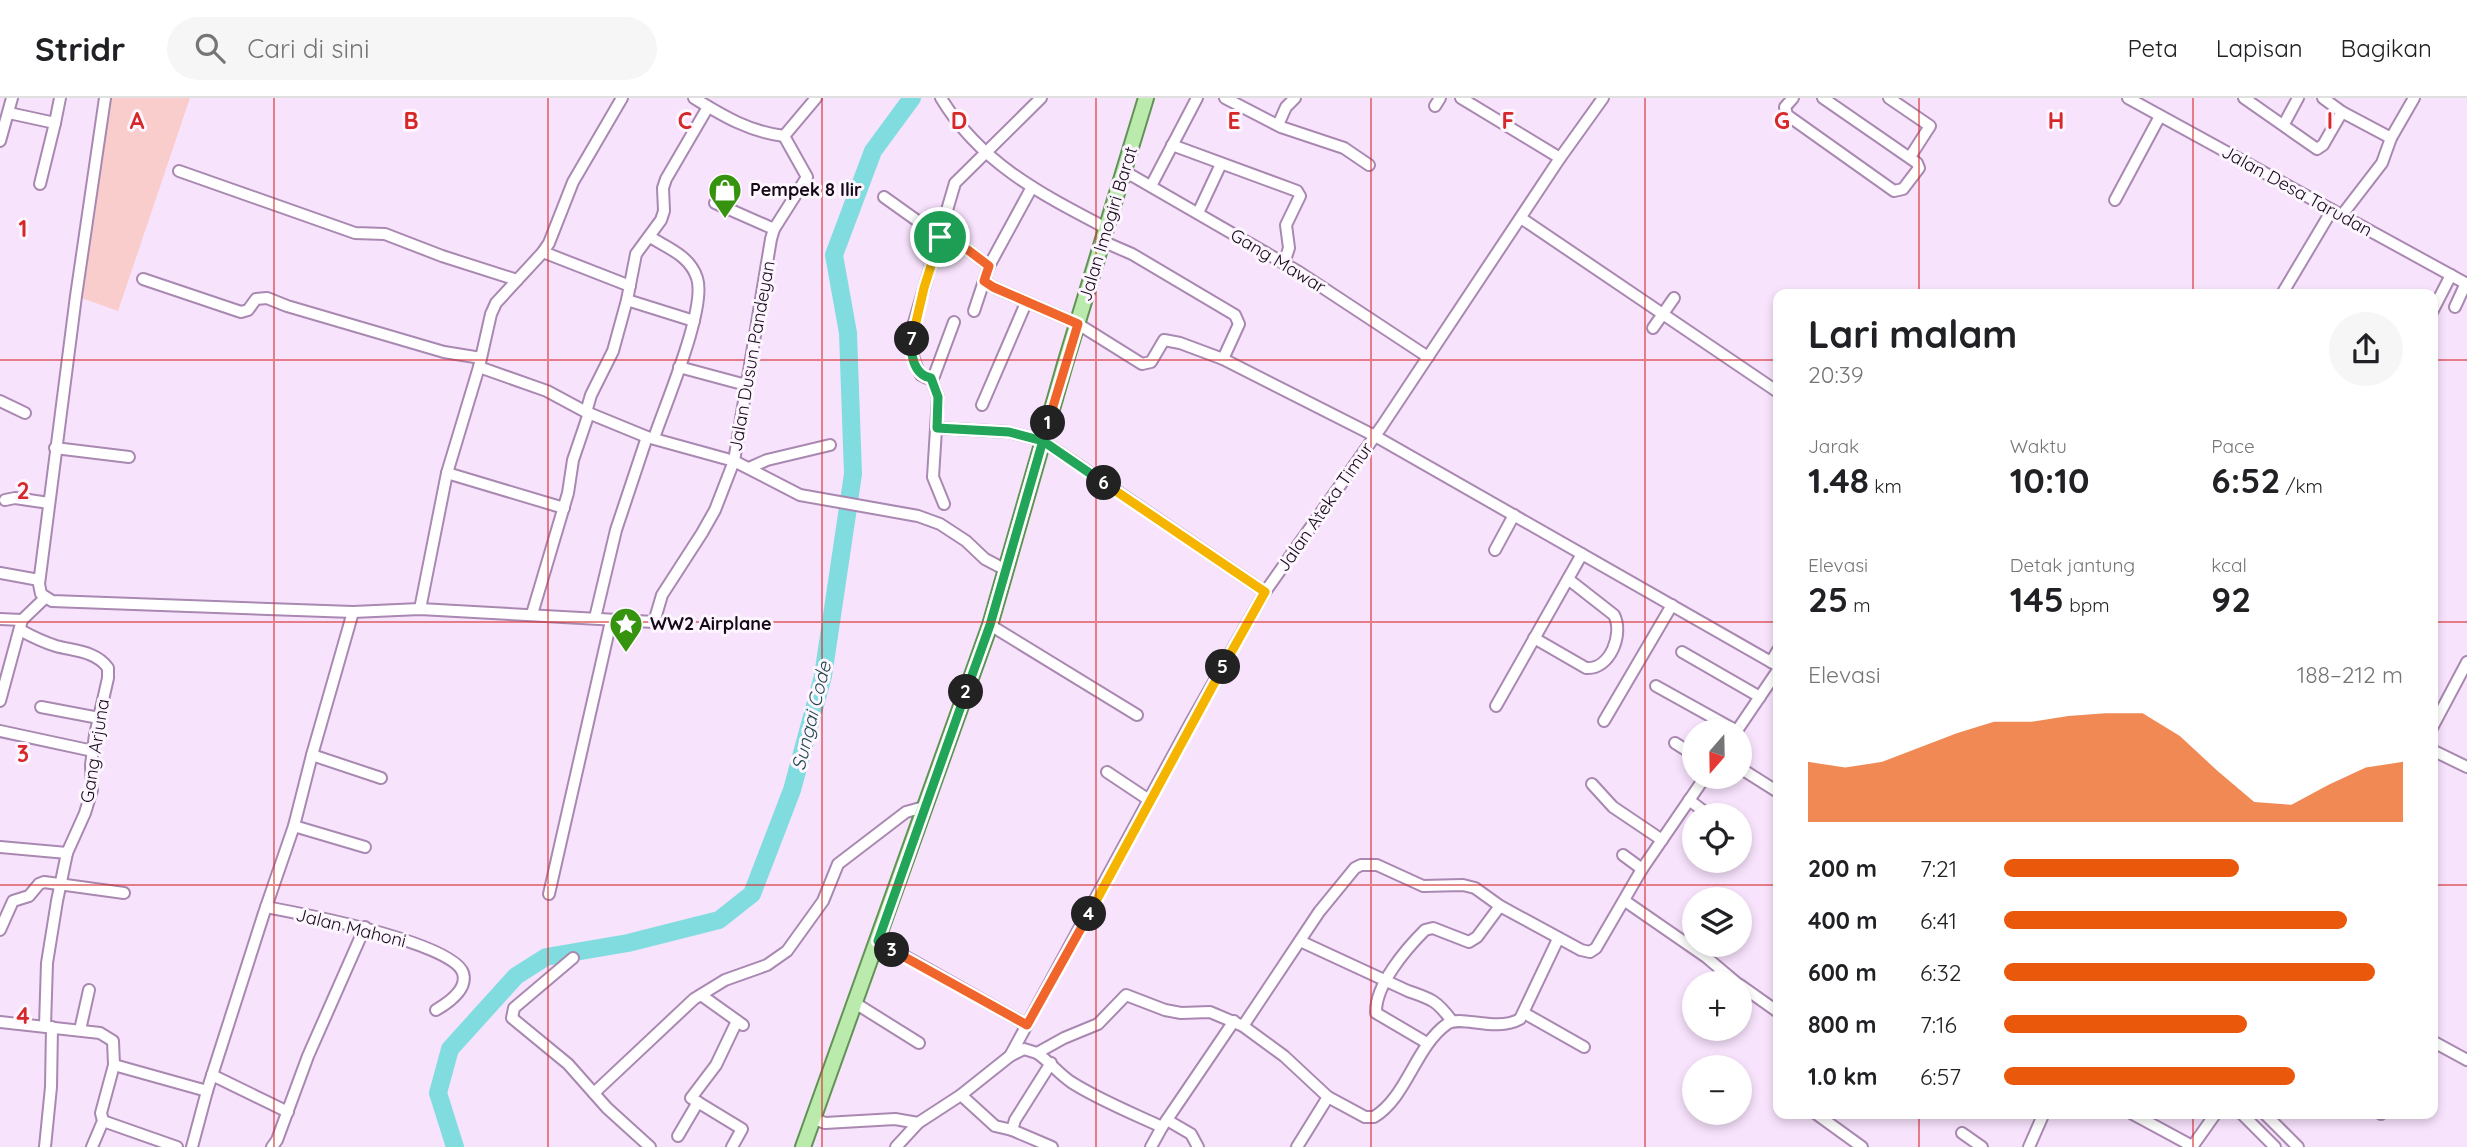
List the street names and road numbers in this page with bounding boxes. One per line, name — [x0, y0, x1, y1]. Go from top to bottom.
street label: Jalan Desa Tarudan — [2218, 140, 2377, 241]
street label: Jalan Imogiri Barat — [1073, 144, 1142, 304]
street label: Gang Mawar — [1226, 223, 1330, 298]
street label: Jalan Dusun Pandeyan — [723, 259, 780, 453]
street label: Jalan Ateka Timur — [1271, 437, 1378, 576]
street label: Gang Arjuna — [75, 697, 114, 805]
street label: Jalan Mahoni — [294, 903, 409, 952]

